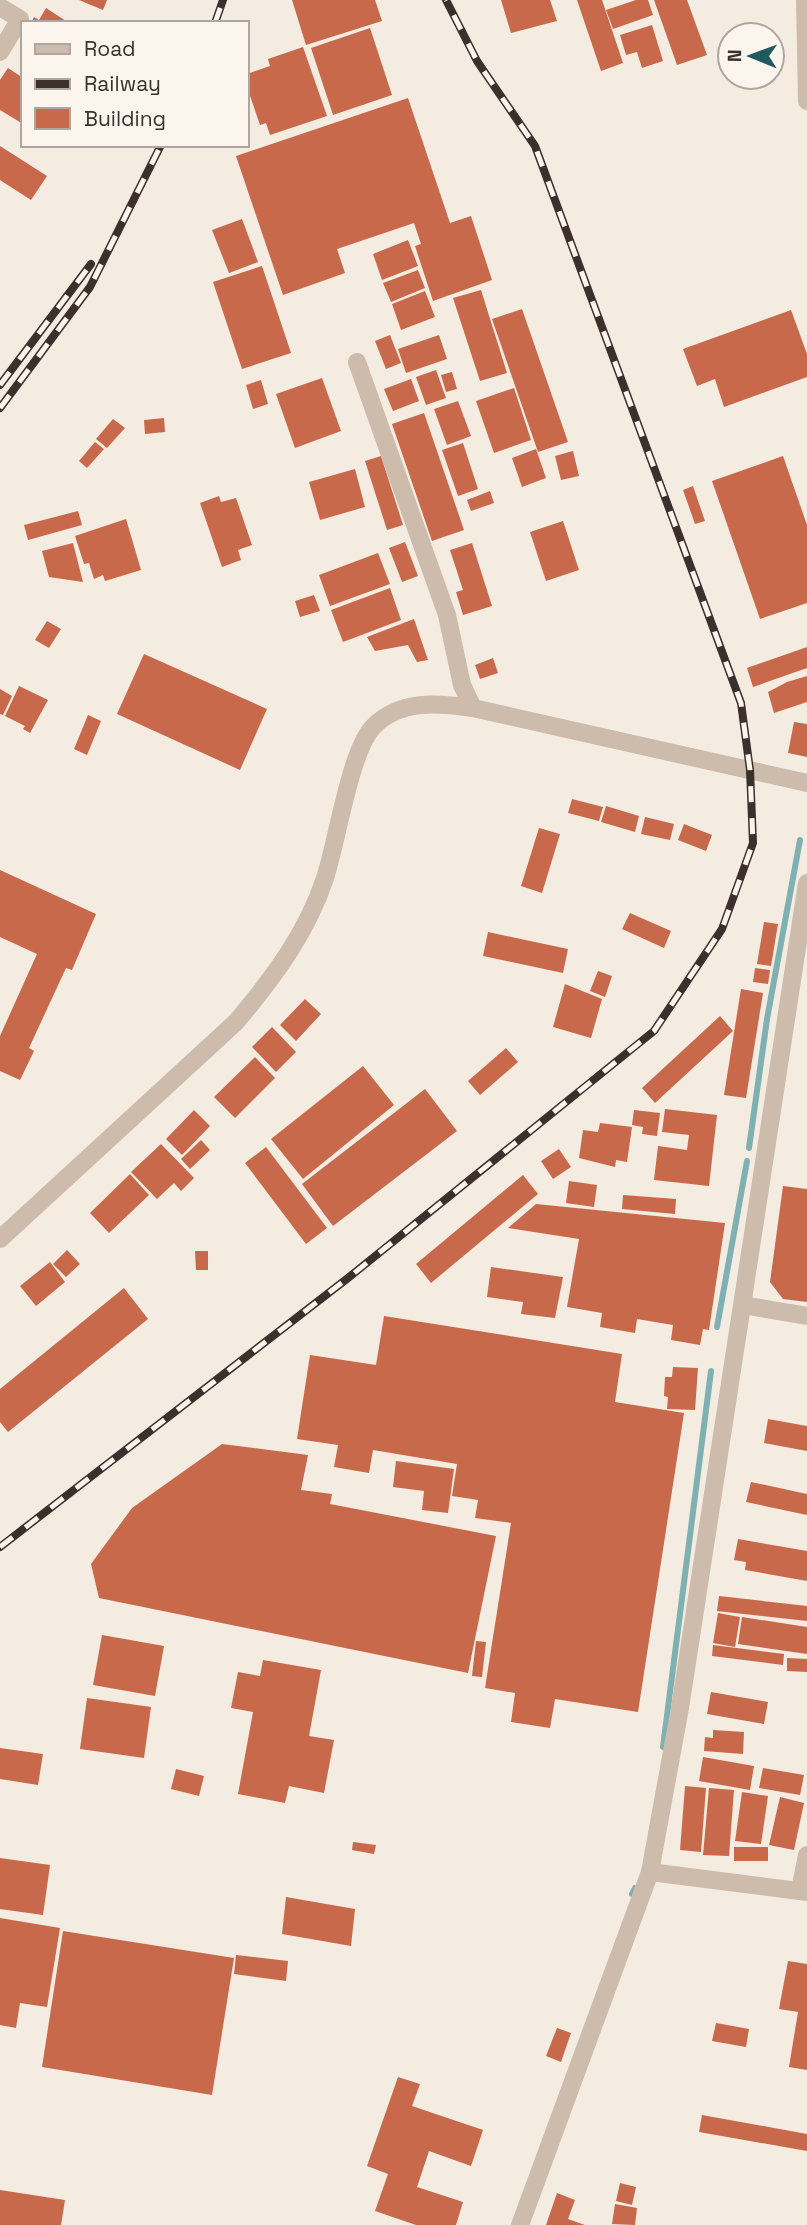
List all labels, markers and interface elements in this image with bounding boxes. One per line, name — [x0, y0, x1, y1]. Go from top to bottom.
legend — [21, 21, 248, 147]
north arrow — [716, 21, 786, 91]
text: Road — [84, 35, 136, 62]
text: N — [722, 49, 747, 62]
text: Railway — [84, 70, 161, 97]
text: Building — [84, 105, 166, 132]

